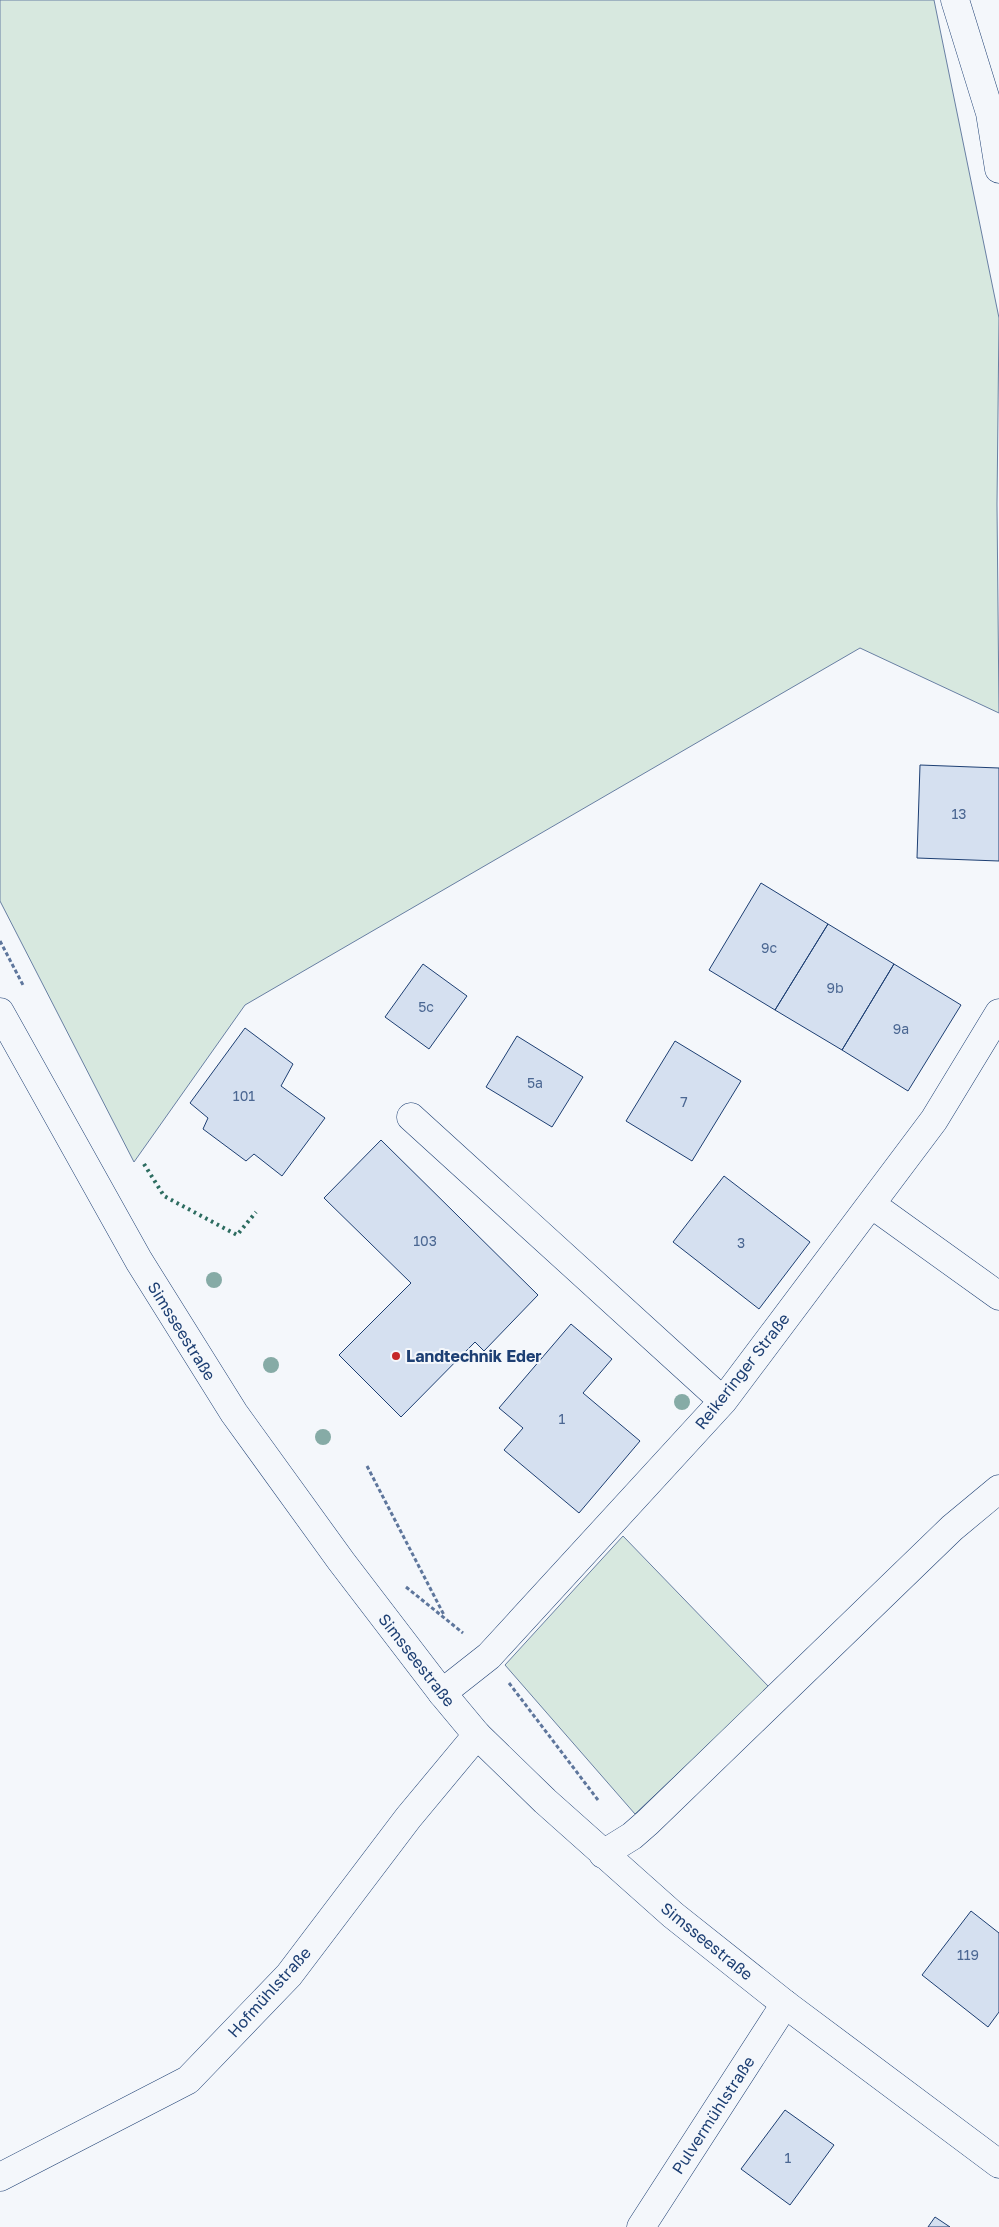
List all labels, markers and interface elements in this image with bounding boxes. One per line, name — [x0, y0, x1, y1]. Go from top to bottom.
house number: 13 — [952, 805, 966, 822]
house number: 9c — [761, 939, 777, 956]
house number: 9b — [826, 979, 844, 996]
house number: 5c — [418, 998, 434, 1015]
house number: 9a — [893, 1020, 909, 1037]
house number: 5a — [527, 1074, 543, 1091]
house number: 101 — [233, 1087, 255, 1104]
house number: 7 — [680, 1093, 688, 1110]
house number: 103 — [413, 1232, 437, 1249]
house number: 3 — [737, 1234, 745, 1251]
street label: Simsseestraße — [144, 1278, 220, 1384]
street label: Reikeringer Straße — [690, 1309, 794, 1433]
place label: Landtechnik Eder — [406, 1346, 542, 1366]
marker: Landtechnik Eder — [390, 1350, 402, 1362]
house number: 1 — [559, 1410, 566, 1427]
street label: Simsseestraße — [374, 1609, 460, 1711]
street label: Simsseestraße — [657, 1898, 757, 1984]
street label: Hofmühlstraße — [223, 1943, 315, 2041]
house number: 119 — [957, 1946, 979, 1963]
street label: Pulvermühlstraße — [667, 2052, 759, 2178]
house number: 1 — [785, 2149, 792, 2166]

